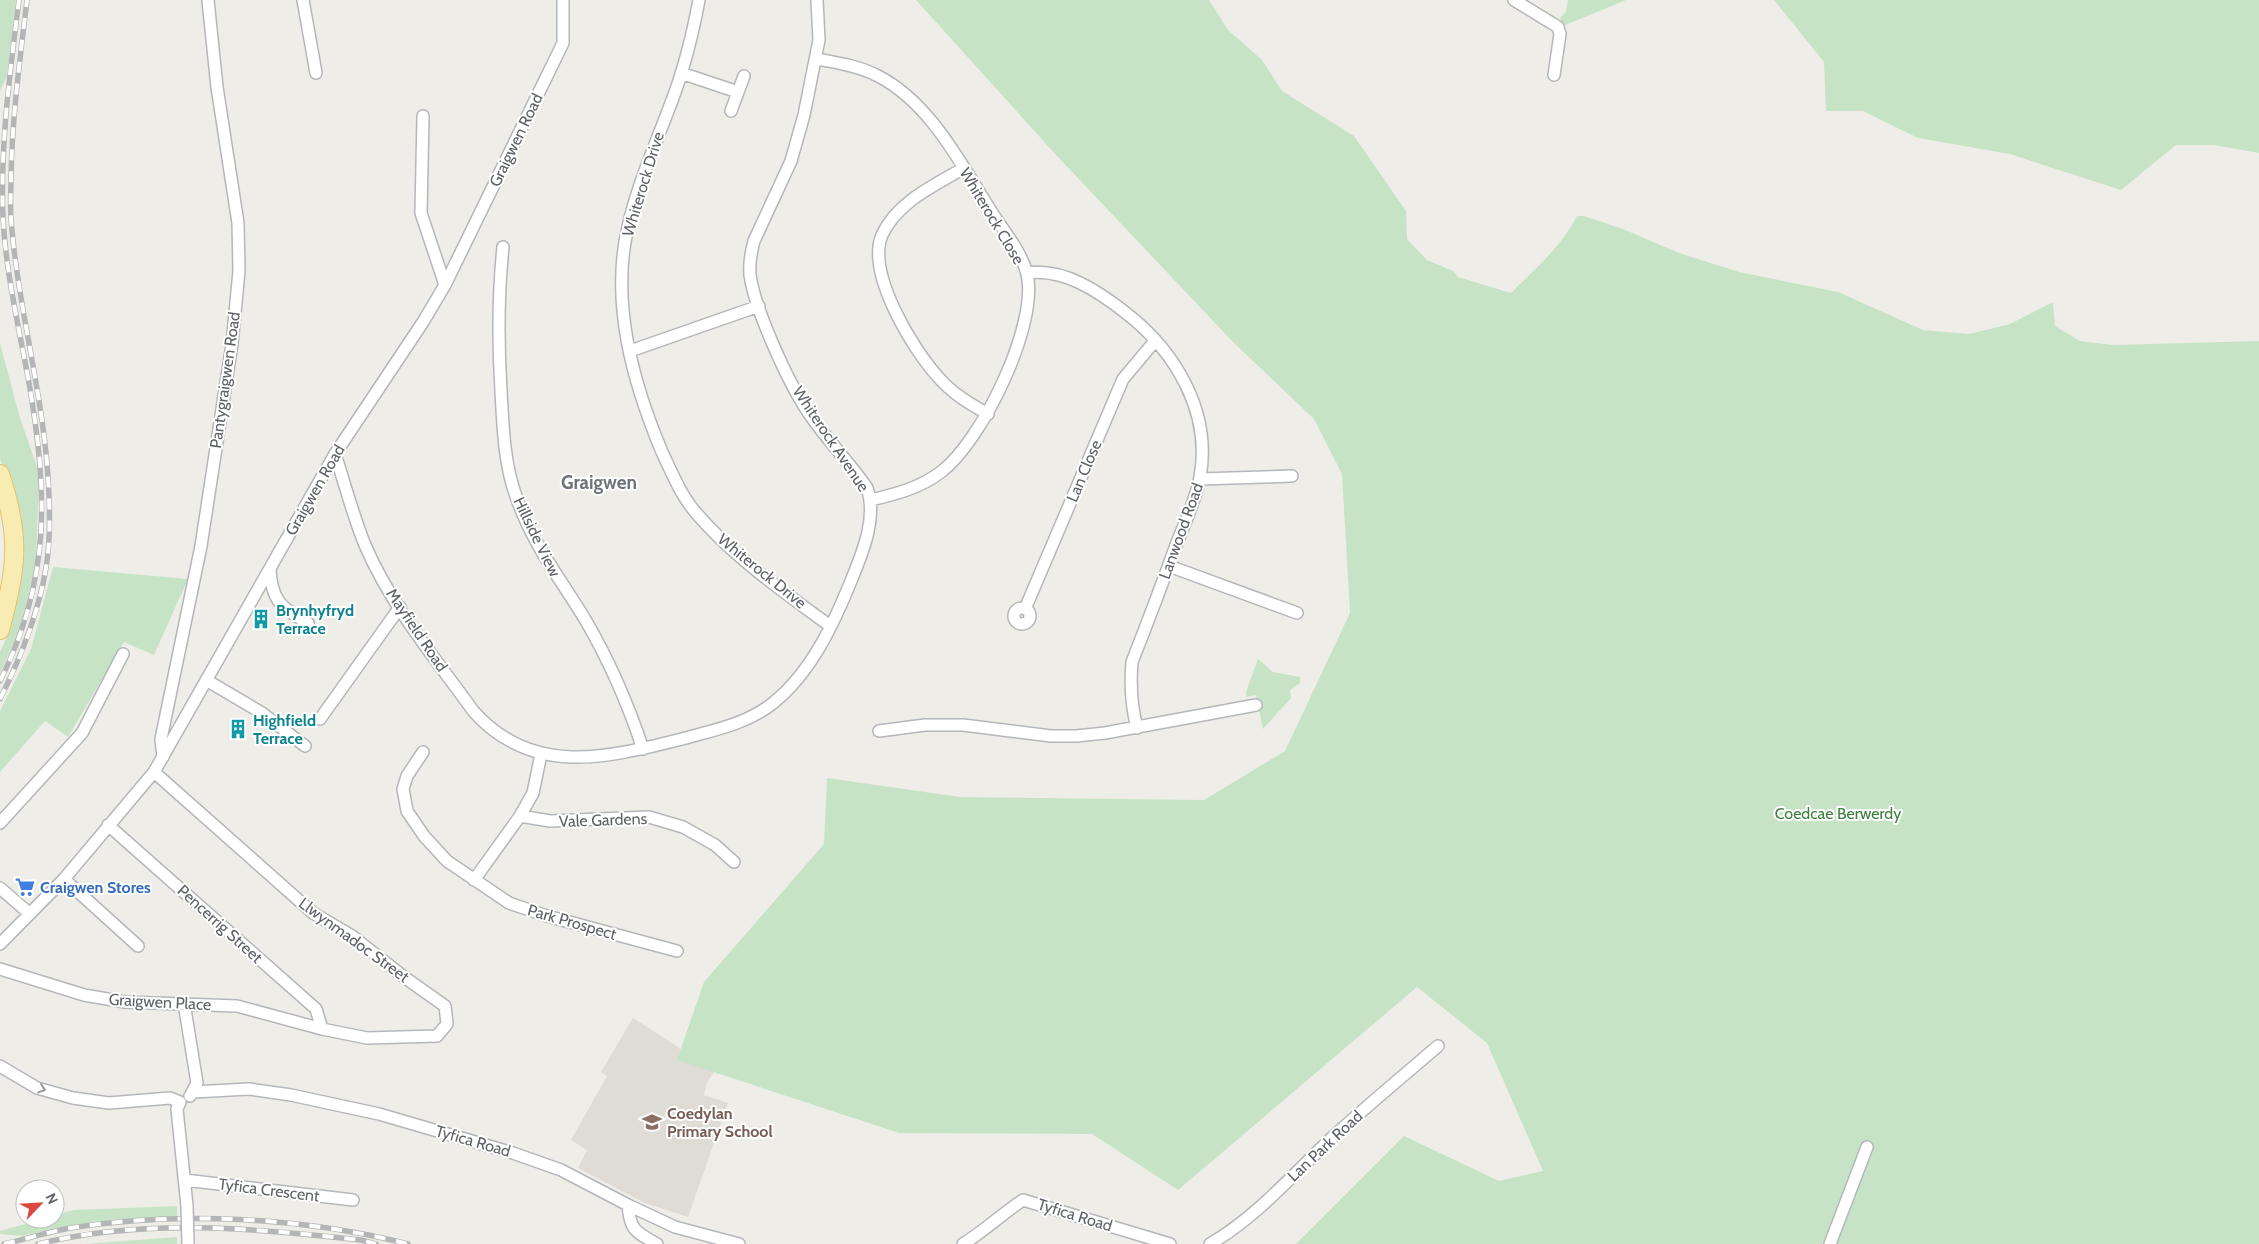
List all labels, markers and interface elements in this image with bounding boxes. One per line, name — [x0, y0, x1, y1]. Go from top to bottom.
street label: Graigwen Road — [485, 90, 547, 190]
street label: Whiterock Drive — [618, 129, 668, 239]
street label: Whiterock Close — [956, 164, 1028, 268]
street label: Pantygraigwen Road — [206, 310, 244, 450]
street label: Whiterock Avenue — [789, 383, 873, 495]
street label: Lan Close — [1062, 437, 1106, 505]
street label: Graigwen Road — [281, 441, 349, 539]
district label: Graigwen — [561, 471, 637, 494]
street label: Lanwood Road — [1155, 480, 1207, 582]
street label: Hillside View — [510, 494, 565, 580]
street label: Whiterock Drive — [714, 530, 810, 612]
street label: Mayfield Road — [382, 585, 452, 675]
place label: Brynhyfryd Terrace — [276, 601, 354, 638]
building icon: Brynhyfryd Terrace — [250, 608, 272, 630]
place label: Highfield Terrace — [253, 711, 316, 748]
building icon: Highfield Terrace — [227, 718, 249, 740]
park label: Coedcae Berwerdy — [1775, 804, 1901, 823]
street label: Vale Gardens — [559, 809, 648, 831]
supermarket icon: Craigwen Stores — [14, 876, 36, 898]
place label: Craigwen Stores — [40, 878, 151, 897]
street label: Pencerrig Street — [174, 881, 267, 967]
street label: Llwynmadoc Street — [295, 894, 413, 987]
street label: Park Prospect — [525, 900, 619, 944]
street label: Graigwen Place — [108, 990, 212, 1014]
one-way arrow — [38, 1083, 46, 1093]
place label: Coedylan Primary School — [667, 1104, 773, 1141]
street label: Lan Park Road — [1284, 1107, 1366, 1185]
school or university icon: Coedylan Primary School — [641, 1111, 663, 1133]
street label: Tyfica Road — [433, 1121, 513, 1161]
street label: Tyfica Crescent — [217, 1174, 321, 1206]
north arrow — [15, 1179, 65, 1229]
text: N — [42, 1190, 62, 1207]
street label: Tyfica Road — [1035, 1195, 1115, 1235]

